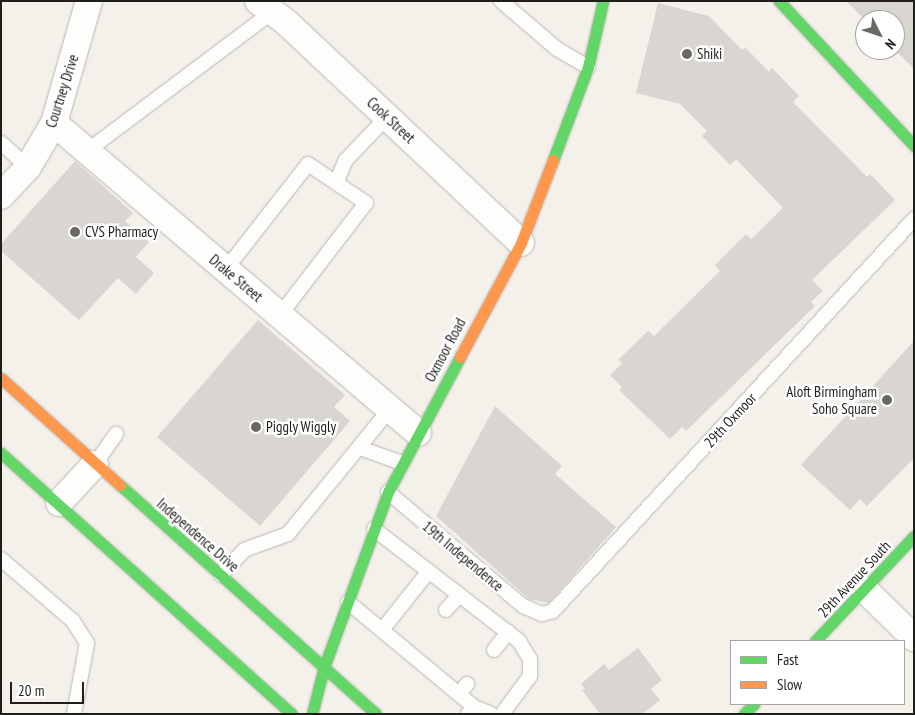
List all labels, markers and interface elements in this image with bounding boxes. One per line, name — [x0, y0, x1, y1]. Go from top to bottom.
north arrow — [855, 10, 905, 60]
text: N — [881, 35, 900, 53]
place label: Shiki — [697, 45, 722, 63]
marker: Shiki — [681, 48, 693, 60]
street label: Courtney Drive — [42, 52, 82, 130]
street label: Cook Street — [363, 93, 419, 147]
place label: CVS Pharmacy — [85, 223, 158, 241]
marker: CVS Pharmacy — [69, 226, 81, 238]
street label: Drake Street — [206, 251, 266, 305]
street label: Oxmoor Road — [421, 315, 469, 385]
place label: Aloft Birmingham Soho Square — [786, 382, 877, 417]
street label: 29th Oxmoor — [700, 389, 760, 451]
marker: Aloft Birmingham Soho Square — [881, 394, 893, 406]
place label: Piggly Wiggly — [266, 418, 337, 436]
marker: Piggly Wiggly — [250, 421, 262, 433]
street label: Independence Drive — [153, 494, 243, 576]
street label: 19th Independence — [419, 517, 507, 595]
street label: 29th Avenue South — [814, 537, 894, 621]
legend — [730, 640, 905, 705]
text: Fast — [777, 650, 798, 669]
scale bar — [12, 672, 86, 704]
text: Slow — [777, 675, 802, 694]
text: 20 m — [18, 681, 44, 700]

